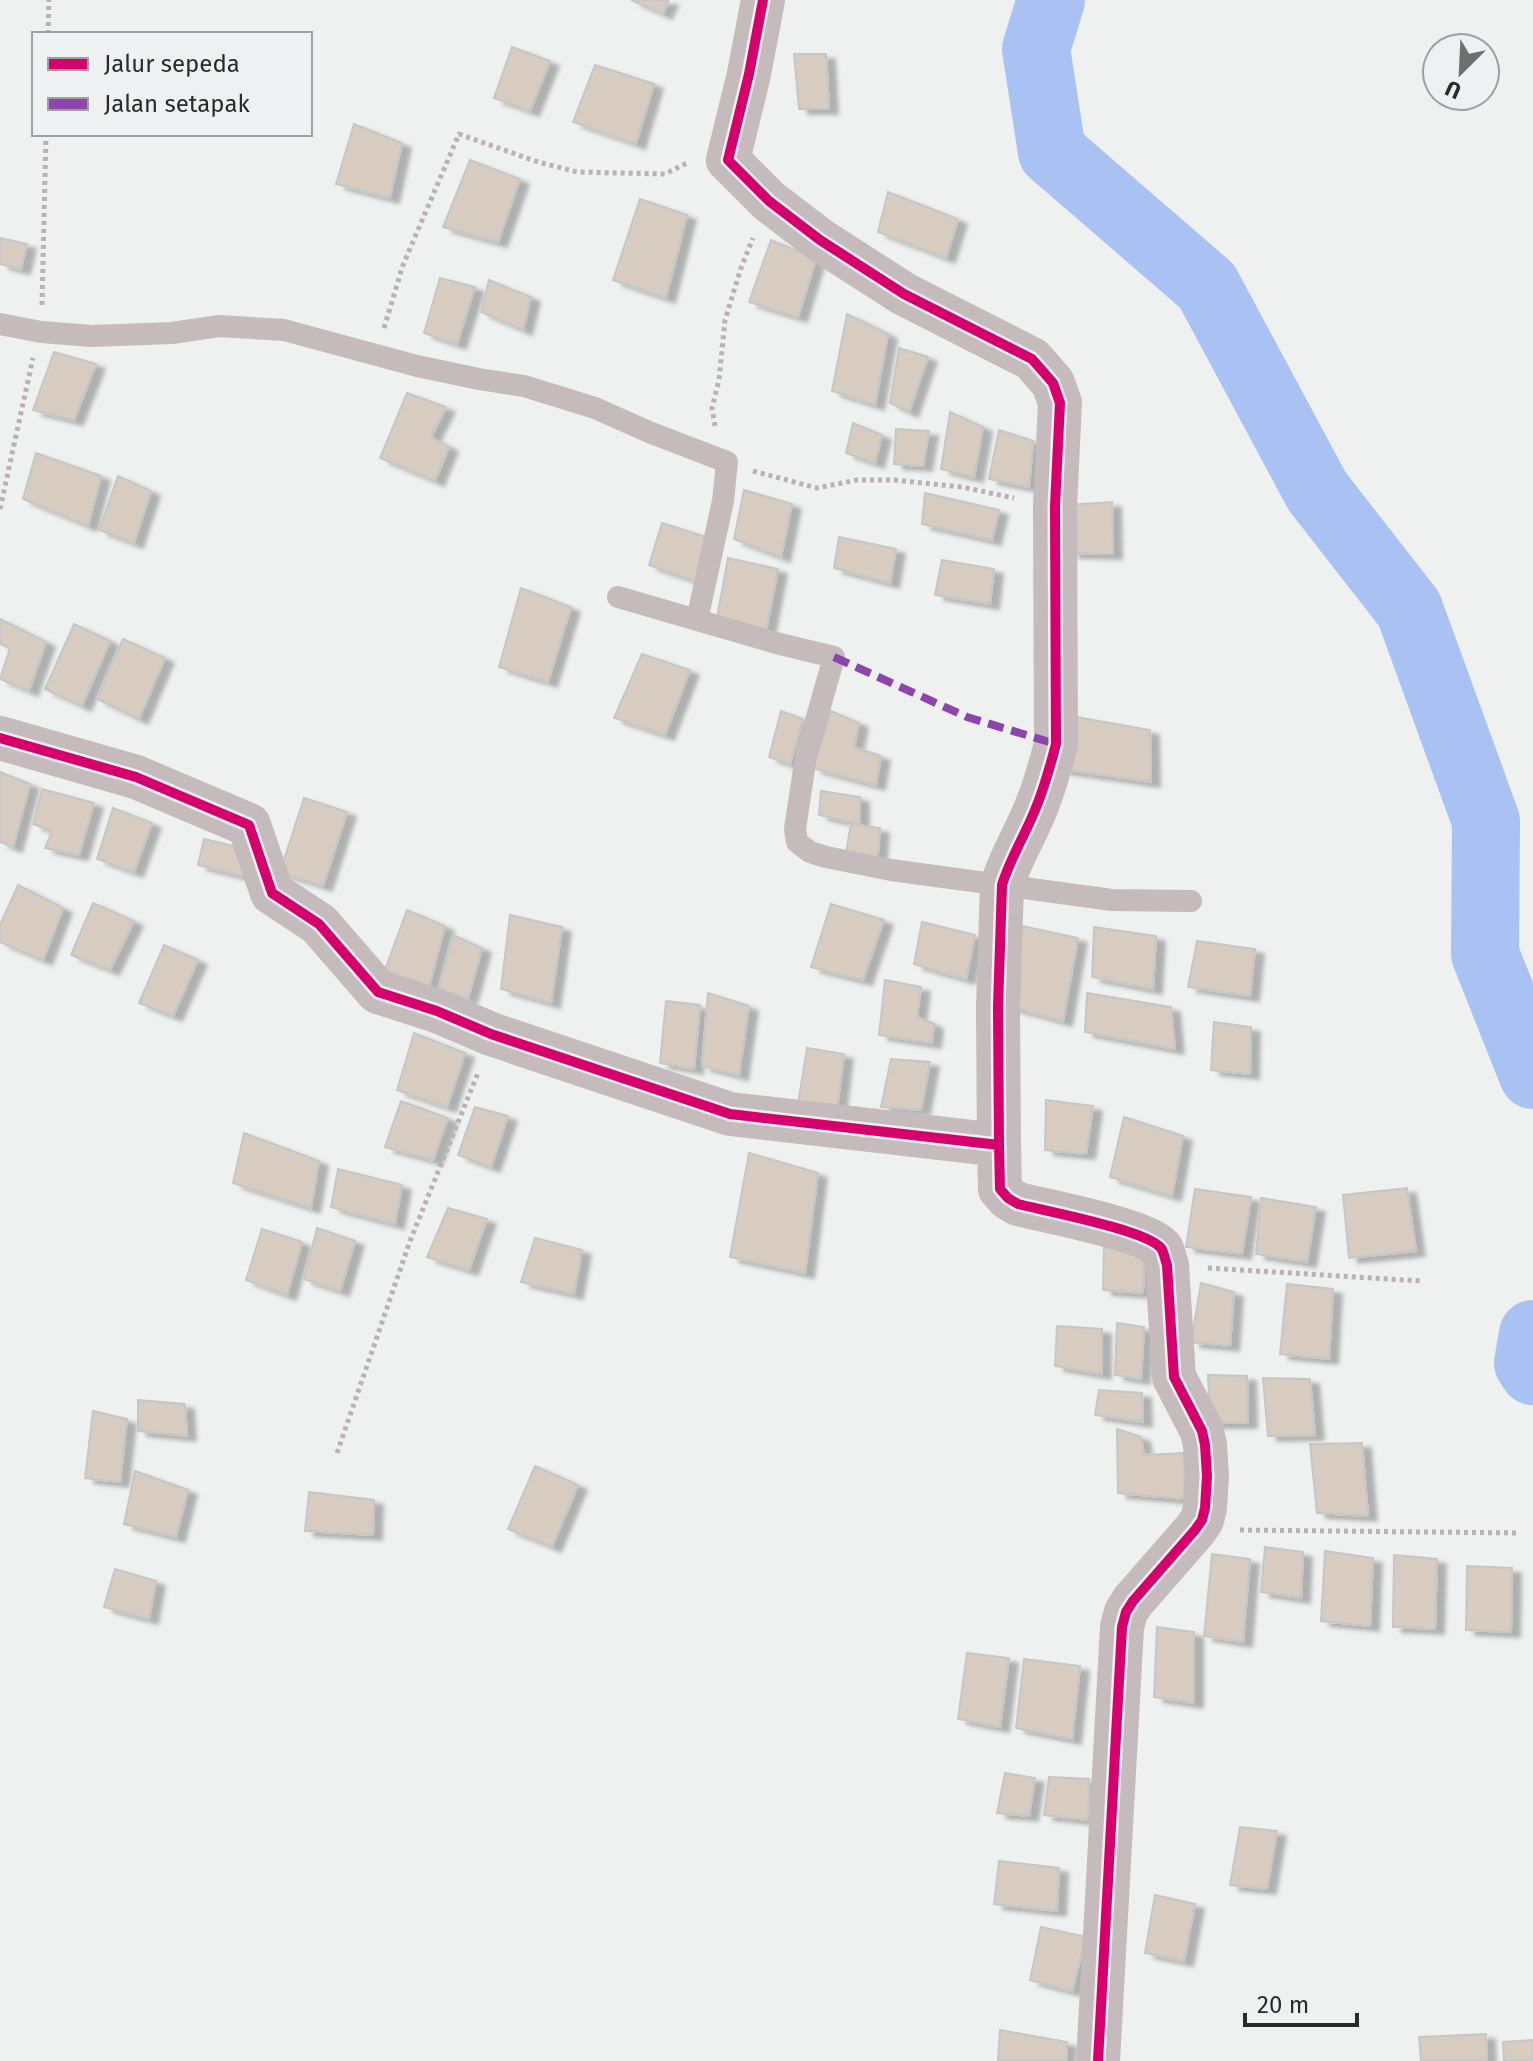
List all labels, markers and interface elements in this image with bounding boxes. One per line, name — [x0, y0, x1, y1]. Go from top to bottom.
legend — [32, 32, 312, 136]
north arrow — [1421, 32, 1501, 112]
text: Jalur sepeda — [104, 50, 240, 78]
text: U — [1441, 75, 1465, 105]
text: Jalan setapak — [104, 90, 250, 118]
scale bar — [1245, 1977, 1357, 2027]
text: 20 m — [1257, 1991, 1309, 2019]

